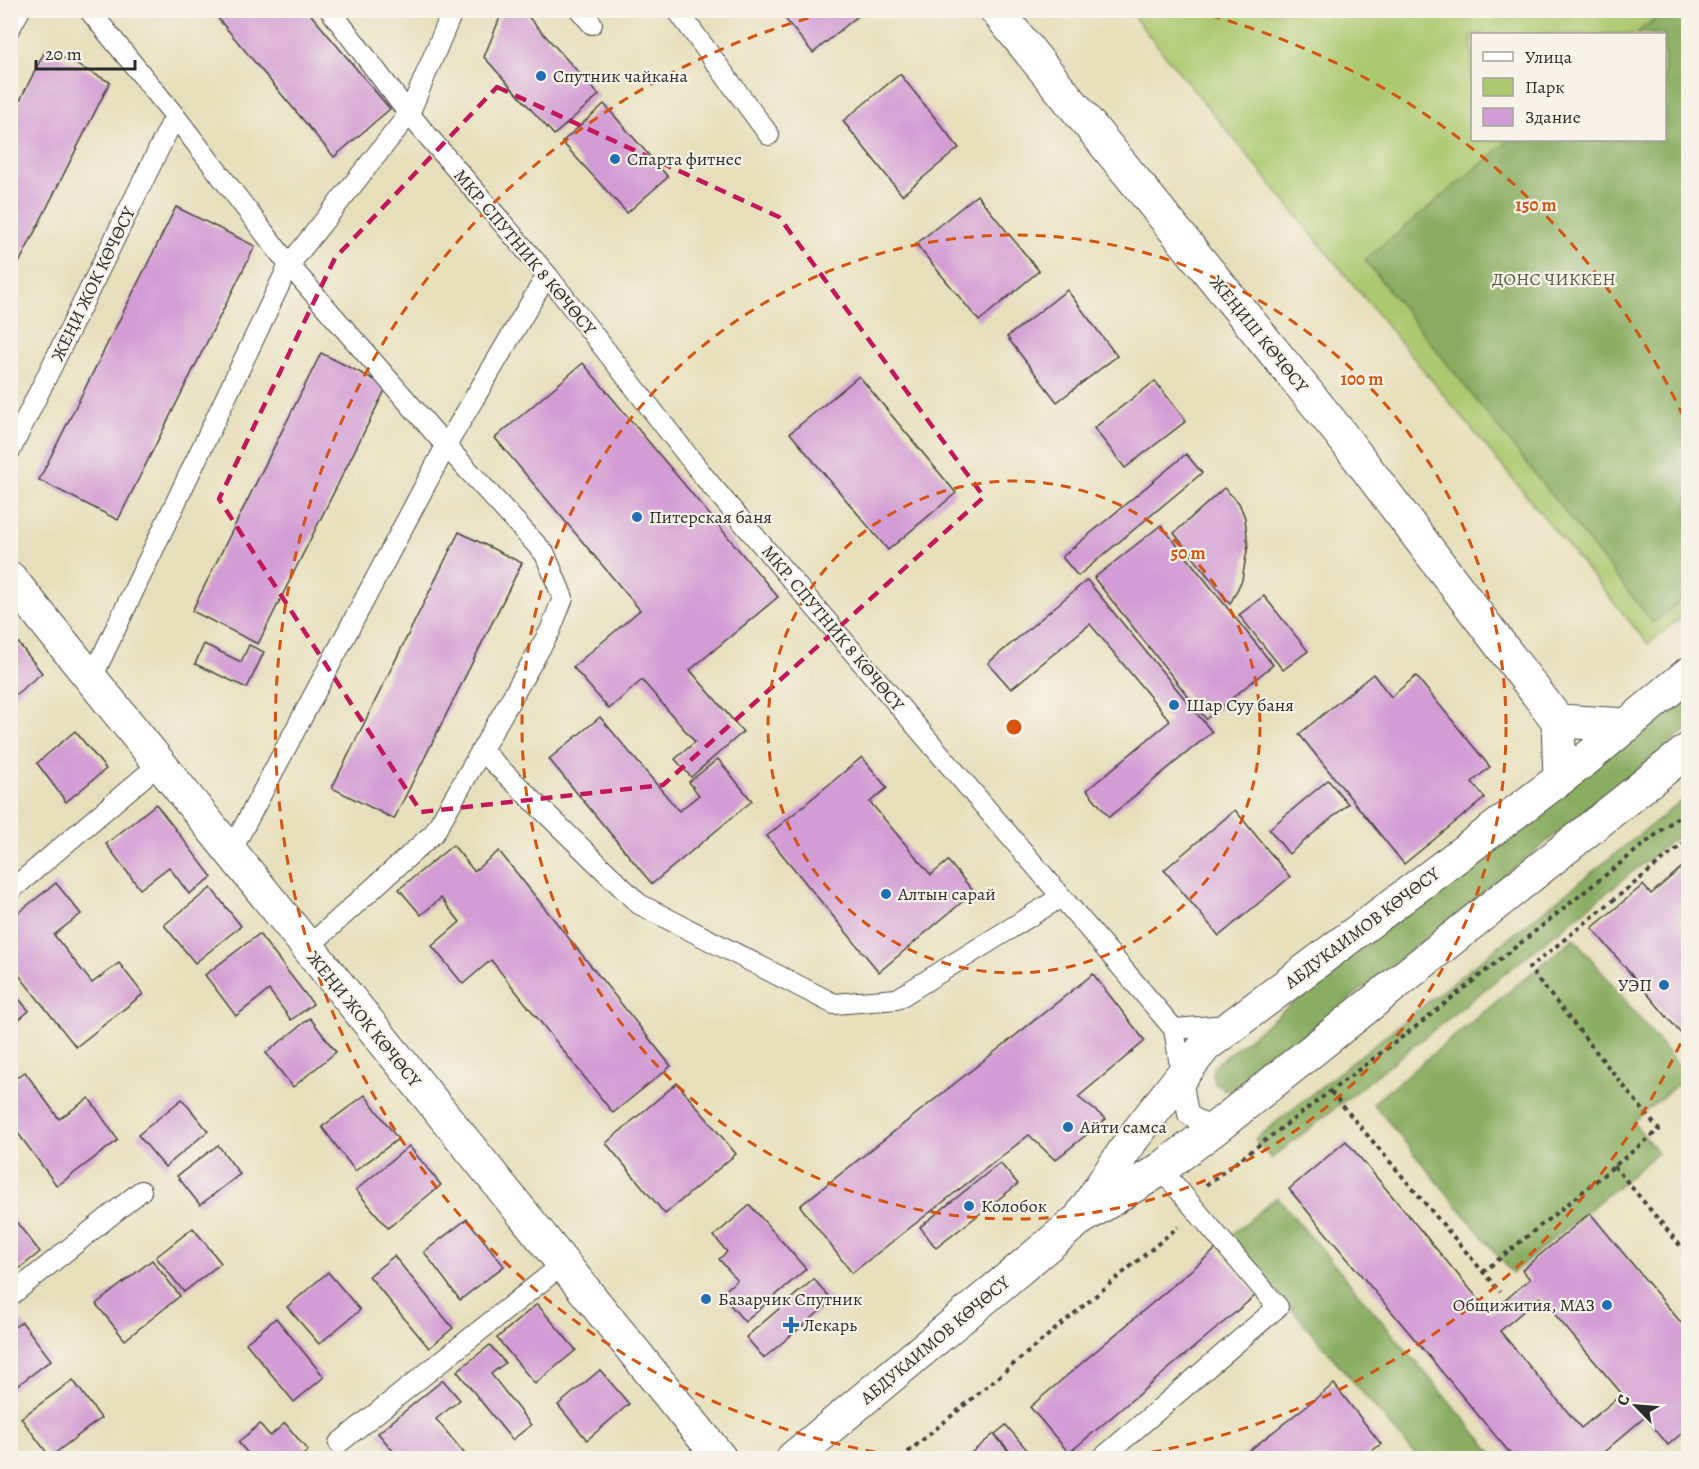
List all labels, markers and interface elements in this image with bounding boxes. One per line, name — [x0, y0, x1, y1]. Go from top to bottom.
scale bar — [36, 33, 135, 71]
legend — [1471, 33, 1666, 141]
text: 20 m — [45, 42, 82, 66]
text: Улица — [1525, 45, 1573, 69]
place label: Спутник чайкана — [553, 64, 688, 88]
marker: Спутник чайкана — [534, 69, 548, 83]
text: Парк — [1525, 75, 1565, 99]
text: Здание — [1525, 105, 1581, 129]
place label: Спарта фитнес — [627, 147, 742, 171]
marker: Спарта фитнес — [608, 152, 622, 166]
street label: МКР. СПУТНИК 8 КӨЧӨСҮ — [448, 164, 602, 341]
text: 150 m — [1515, 193, 1557, 217]
street label: ЖЕҢИ ЖОК КӨЧӨСҮ — [45, 202, 141, 365]
park label: ДОНС ЧИККЕН — [1492, 267, 1616, 291]
street label: ЖЕҢИШ КӨЧӨСҮ — [1204, 270, 1315, 399]
text: 100 m — [1341, 367, 1383, 391]
place label: Питерская баня — [649, 505, 772, 529]
marker: Питерская баня — [630, 510, 644, 524]
street label: МКР. СПУТНИК 8 КӨЧӨСҮ — [756, 540, 910, 717]
text: 50 m — [1171, 541, 1205, 565]
place label: Шар Суу баня — [1186, 693, 1294, 717]
marker: Шар Суу баня — [1167, 698, 1181, 712]
centre of rings — [1004, 717, 1024, 737]
street label: АБДУКАИМОВ КӨЧӨСҮ — [1279, 861, 1445, 995]
place label: Алтын сарай — [897, 882, 996, 906]
marker: Алтын сарай — [879, 887, 893, 901]
street label: ЖЕҢИ ЖОК КӨЧӨСҮ — [302, 946, 427, 1093]
place label: УЭП — [1618, 973, 1652, 997]
marker: УЭП — [1657, 978, 1671, 992]
place label: Айти самса — [1079, 1115, 1167, 1139]
marker: Айти самса — [1061, 1120, 1075, 1134]
place label: Колобок — [981, 1194, 1047, 1218]
marker: Колобок — [962, 1199, 976, 1213]
street label: АБДУКАИМОВ КӨЧӨСҮ — [855, 1270, 1016, 1410]
place label: Базарчик Спутник — [718, 1287, 862, 1311]
marker: Базарчик Спутник — [699, 1292, 713, 1306]
place label: Общижития, МАЗ — [1453, 1293, 1595, 1317]
marker: Общижития, МАЗ — [1600, 1298, 1614, 1312]
place label: Лекарь — [803, 1313, 857, 1337]
marker: Лекарь — [784, 1318, 798, 1332]
north arrow — [1606, 1376, 1666, 1436]
text: С — [1611, 1391, 1635, 1409]

